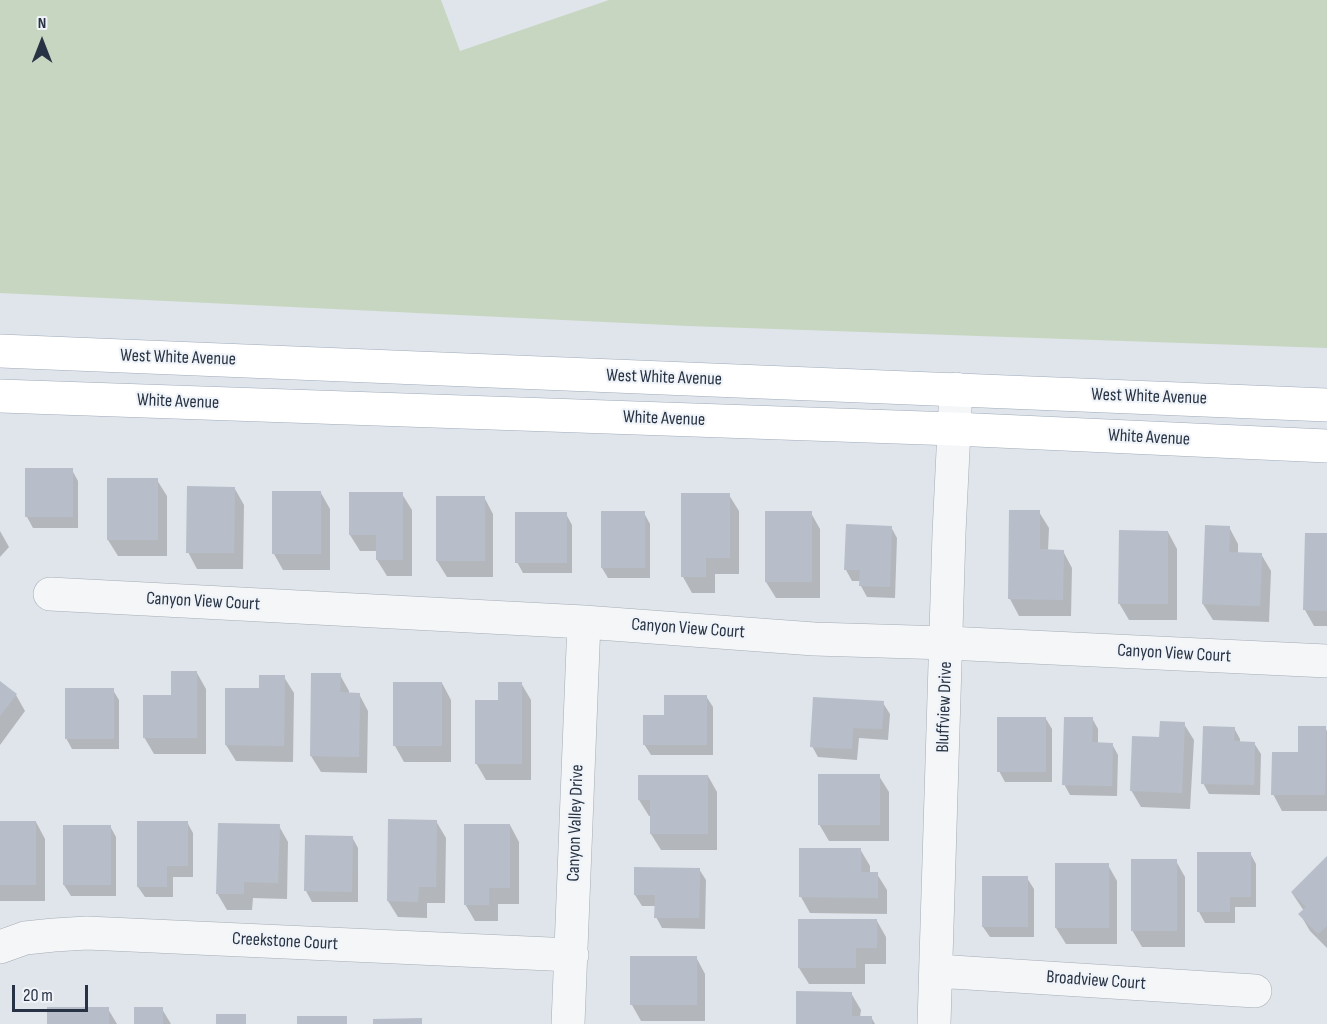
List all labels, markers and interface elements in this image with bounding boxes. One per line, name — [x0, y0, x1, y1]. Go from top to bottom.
north arrow — [12, 12, 72, 72]
text: N — [38, 14, 46, 33]
street label: West White Avenue — [120, 345, 236, 371]
street label: West White Avenue — [606, 365, 722, 391]
street label: West White Avenue — [1091, 384, 1207, 410]
street label: White Avenue — [137, 390, 219, 414]
street label: White Avenue — [623, 407, 705, 431]
street label: White Avenue — [1107, 425, 1191, 451]
street label: Canyon View Court — [146, 588, 260, 616]
street label: Canyon View Court — [630, 614, 746, 644]
street label: Canyon View Court — [1117, 640, 1231, 668]
street label: Bluffview Drive — [933, 661, 957, 753]
street label: Canyon Valley Drive — [563, 764, 589, 882]
street label: Creekstone Court — [231, 928, 339, 956]
street label: Broadview Court — [1046, 967, 1146, 995]
scale bar — [15, 973, 92, 1011]
text: 20 m — [23, 985, 53, 1006]

